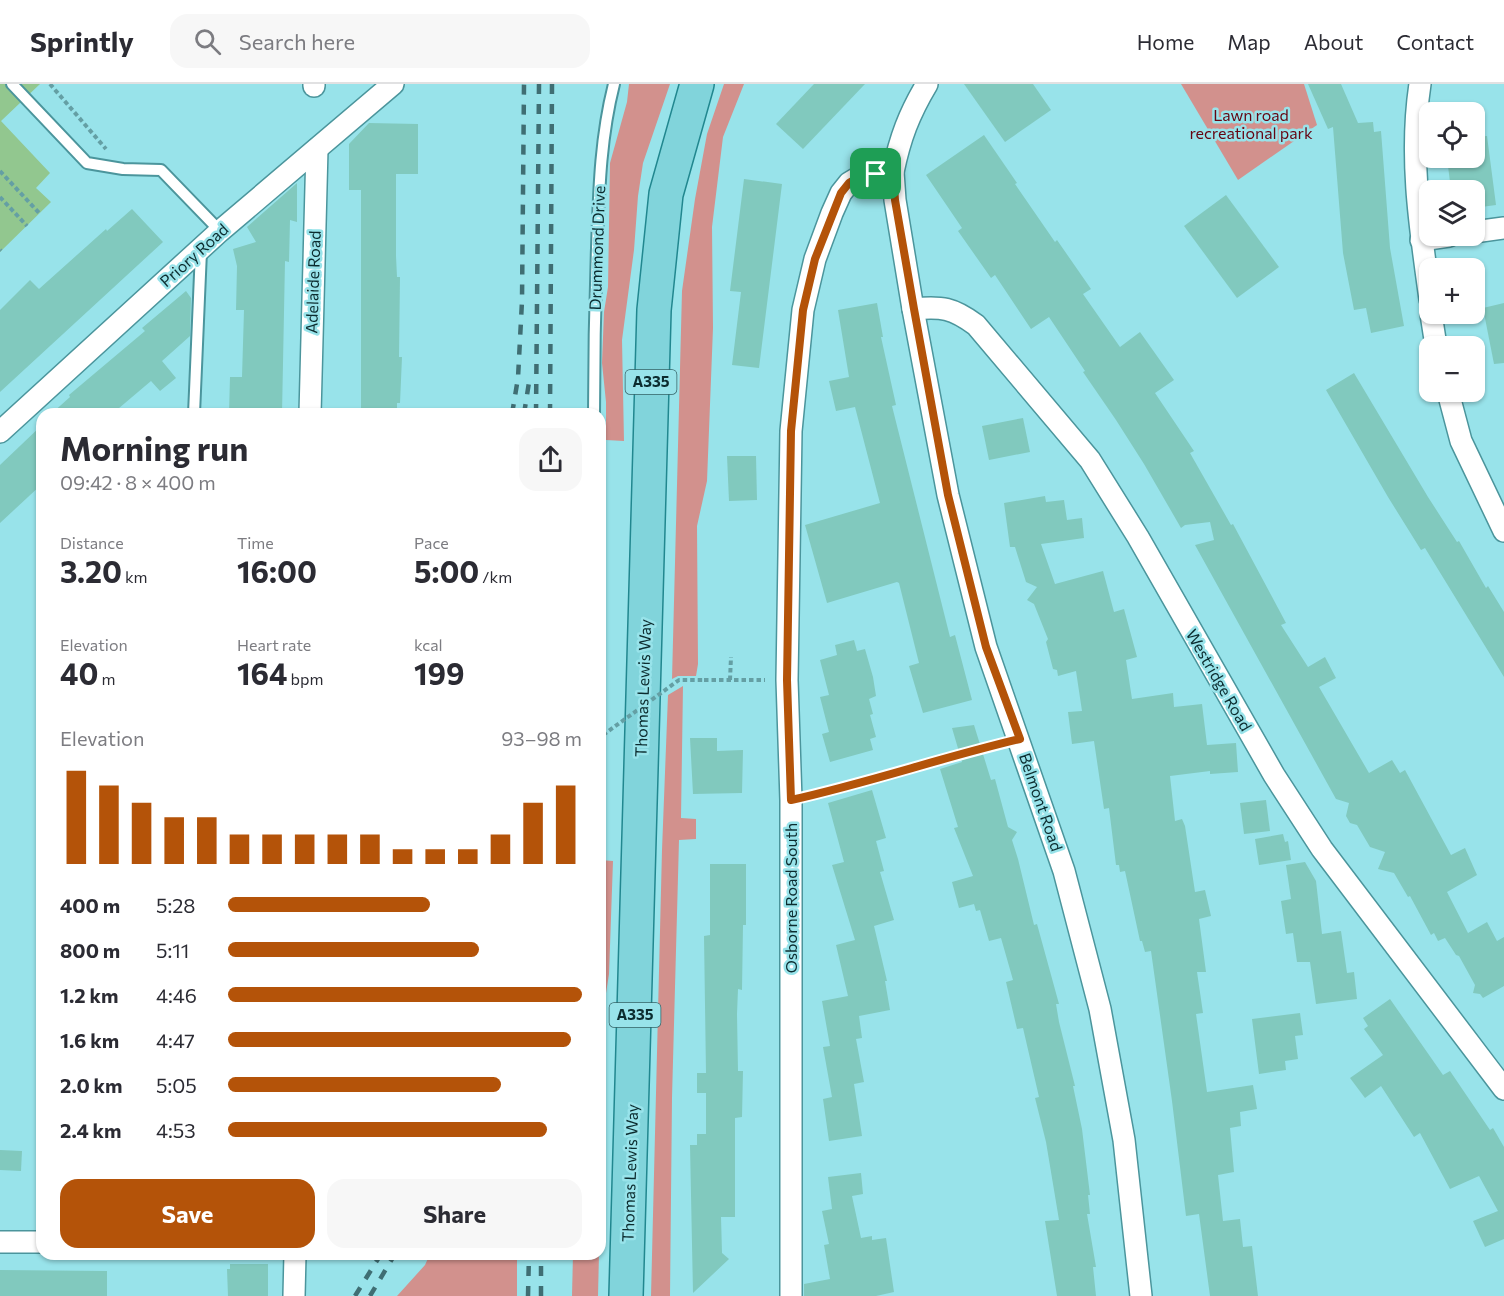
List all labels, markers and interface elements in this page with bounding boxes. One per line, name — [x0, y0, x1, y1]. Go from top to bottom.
search box — [170, 14, 590, 68]
text: Sprintly — [30, 24, 134, 58]
icon: search — [191, 25, 224, 58]
text: Search here — [239, 28, 355, 55]
text: Home — [1137, 29, 1194, 54]
text: Map — [1227, 29, 1271, 54]
text: About — [1304, 29, 1363, 54]
text: Contact — [1396, 29, 1474, 54]
map controls — [1419, 102, 1485, 402]
button: locate — [1419, 102, 1485, 168]
park label: Lawn road recreational park — [1189, 105, 1313, 142]
pin — [850, 148, 901, 199]
icon: arrive — [859, 157, 892, 190]
button: layers — [1419, 180, 1485, 246]
street label: Drummond Drive — [585, 185, 608, 311]
street label: Priory Road — [156, 219, 232, 290]
street label: Adelaide Road — [301, 230, 324, 334]
button: + — [1419, 258, 1485, 324]
button: − — [1419, 336, 1485, 402]
road number: A335 — [626, 370, 676, 394]
text: Morning run — [60, 427, 248, 468]
button: share — [519, 428, 582, 491]
text: 09:42 · 8 × 400 m — [60, 470, 216, 494]
text: Distance — [60, 533, 124, 552]
text: Time — [237, 533, 274, 552]
text: Pace — [414, 533, 449, 552]
text: 3.20 — [60, 552, 122, 589]
text: 16:00 — [237, 552, 317, 589]
text: 5:00 — [414, 552, 479, 589]
text: km — [122, 567, 148, 586]
text: /km — [479, 567, 512, 586]
street label: Thomas Lewis Way — [631, 619, 654, 757]
street label: Westridge Road — [1183, 625, 1256, 734]
text: Elevation — [60, 635, 128, 654]
text: Heart rate — [237, 635, 311, 654]
text: kcal — [414, 635, 443, 654]
text: 40 — [60, 654, 98, 691]
text: 164 — [237, 654, 288, 691]
text: 199 — [414, 654, 465, 691]
text: m — [98, 669, 115, 688]
text: bpm — [288, 669, 323, 688]
text: Elevation — [60, 726, 145, 750]
text: 93–98 m — [501, 726, 582, 750]
street label: Belmont Road — [1016, 750, 1067, 853]
street label: Osborne Road South — [781, 823, 800, 973]
text: 400 m — [60, 893, 120, 917]
text: 5:28 — [156, 893, 195, 917]
text: 800 m — [60, 938, 120, 962]
text: 5:11 — [156, 938, 189, 962]
text: 1.2 km — [60, 983, 118, 1007]
text: 4:46 — [156, 983, 197, 1007]
road number: A335 — [610, 1003, 660, 1027]
text: 1.6 km — [60, 1028, 119, 1052]
text: 4:47 — [156, 1028, 195, 1052]
text: 2.0 km — [60, 1073, 122, 1097]
text: 5:05 — [156, 1073, 197, 1097]
street label: Thomas Lewis Way — [618, 1104, 641, 1242]
text: 2.4 km — [60, 1118, 122, 1142]
text: 4:53 — [156, 1118, 196, 1142]
button: Save — [60, 1179, 315, 1248]
button: Share — [327, 1179, 582, 1248]

